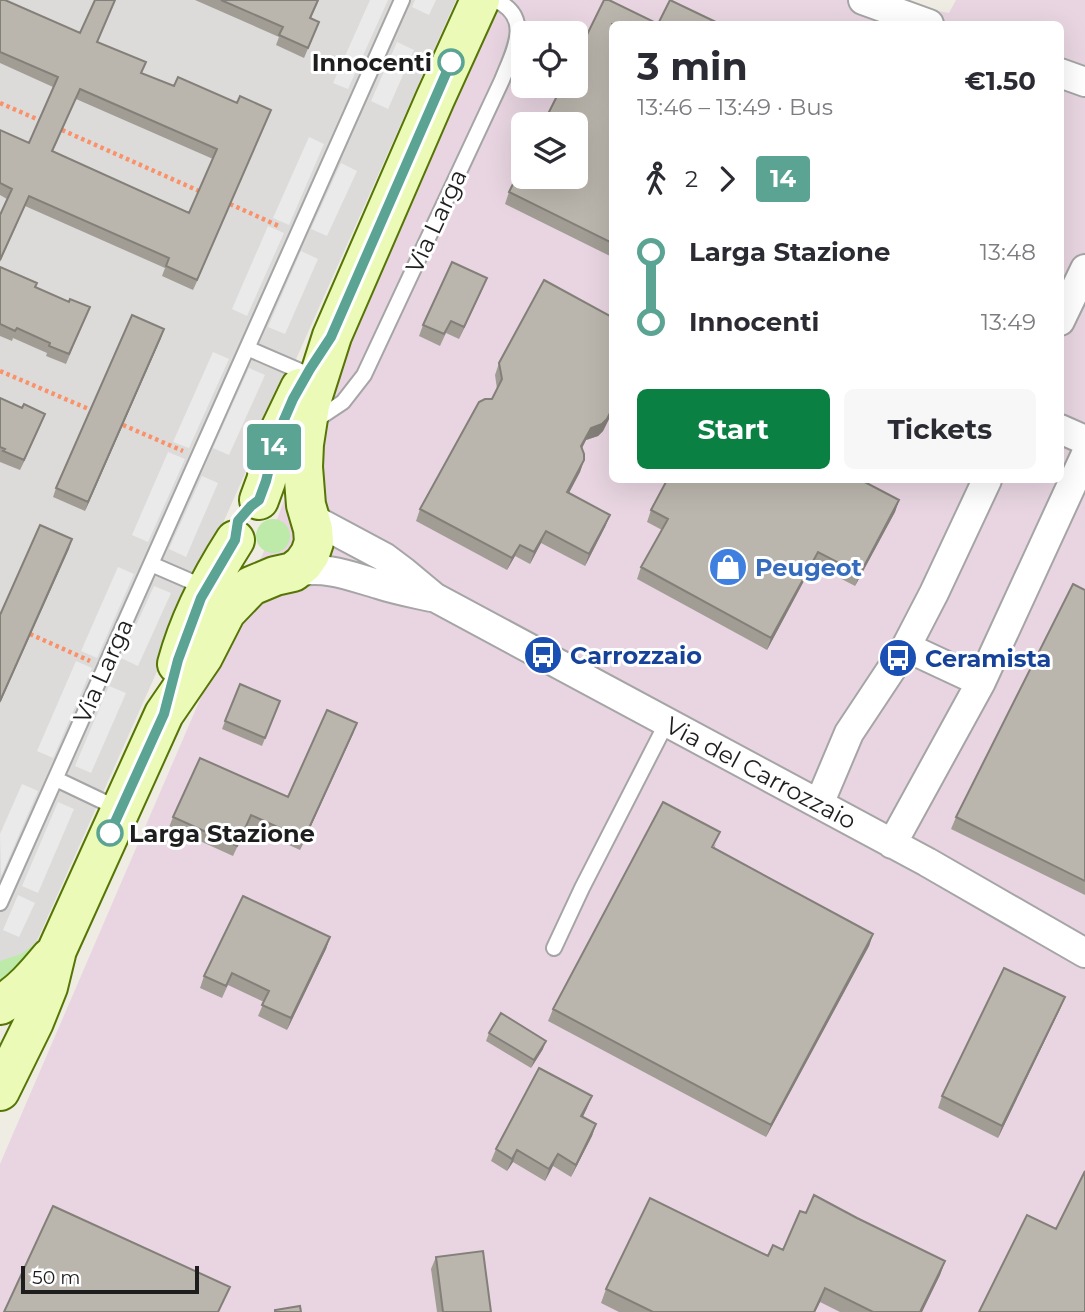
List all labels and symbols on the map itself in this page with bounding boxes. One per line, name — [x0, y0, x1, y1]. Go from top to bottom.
place label: Innocenti — [312, 48, 432, 77]
marker: Innocenti — [438, 49, 464, 75]
street label: Via Larga — [399, 164, 473, 278]
line badge: 14 — [243, 424, 306, 470]
shop icon: Peugeot — [707, 546, 749, 588]
place label: Peugeot — [755, 553, 863, 582]
street label: Via Larga — [67, 614, 139, 728]
bus stop icon: Carrozzaio — [522, 634, 564, 676]
bus stop icon: Ceramista — [877, 637, 919, 679]
place label: Carrozzaio — [570, 641, 702, 670]
place label: Ceramista — [925, 644, 1051, 673]
street label: Via del Carrozzaio — [661, 711, 861, 835]
place label: Larga Stazione — [129, 819, 315, 848]
marker: Larga Stazione — [97, 820, 123, 846]
scale bar — [21, 1263, 200, 1295]

